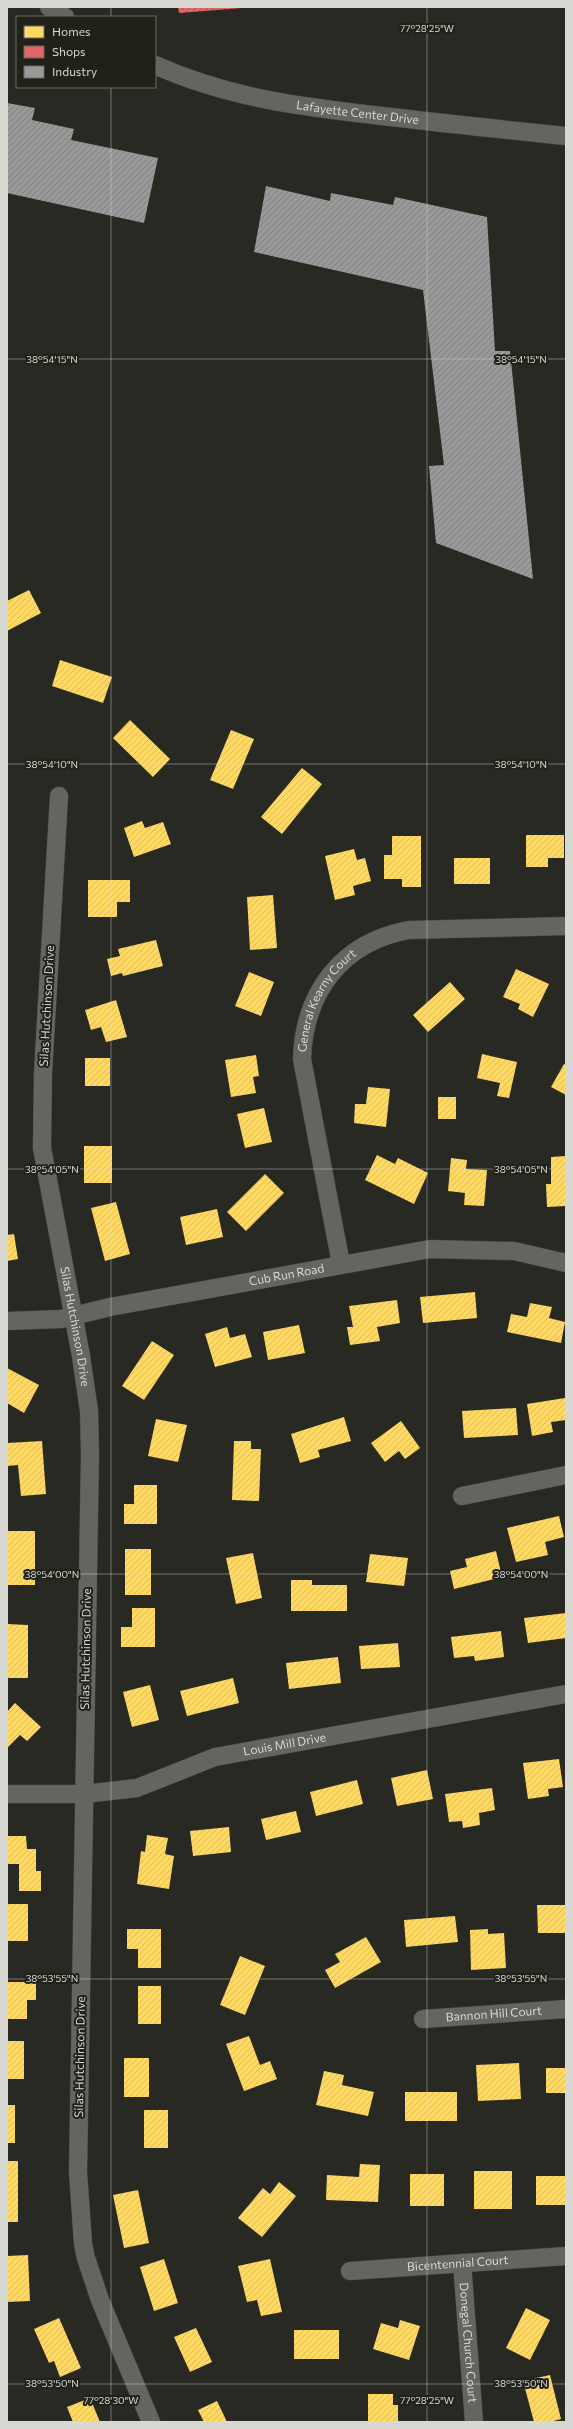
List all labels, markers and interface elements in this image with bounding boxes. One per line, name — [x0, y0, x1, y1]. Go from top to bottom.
legend — [16, 16, 156, 88]
text: 77°28'25"W — [400, 22, 454, 34]
text: Homes — [52, 24, 90, 38]
text: Shops — [52, 44, 86, 58]
text: Industry — [52, 64, 97, 78]
street label: Lafayette Center Drive — [295, 97, 420, 126]
text: 38°54'15"N — [26, 353, 78, 365]
text: 38°54'15"N — [495, 353, 547, 365]
text: 38°54'10"N — [26, 758, 78, 770]
text: 38°54'10"N — [495, 758, 547, 770]
street label: Silas Hutchinson Drive — [36, 945, 56, 1067]
street label: General Kearny Court — [294, 945, 358, 1053]
text: 38°54'05"N — [25, 1163, 79, 1175]
text: 38°54'05"N — [494, 1163, 548, 1175]
street label: Cub Run Road — [248, 1260, 325, 1288]
street label: Silas Hutchinson Drive — [58, 1265, 93, 1387]
text: 38°54'00"N — [25, 1568, 79, 1580]
text: 38°54'00"N — [494, 1568, 548, 1580]
street label: Silas Hutchinson Drive — [77, 1588, 93, 1710]
street label: Louis Mill Drive — [242, 1729, 327, 1758]
text: 38°53'55"N — [26, 1972, 78, 1984]
text: 38°53'55"N — [495, 1972, 547, 1984]
street label: Silas Hutchinson Drive — [71, 1996, 87, 2118]
street label: Bannon Hill Court — [445, 2003, 542, 2023]
street label: Bicentennial Court — [407, 2252, 509, 2273]
street label: Donegal Church Court — [457, 2282, 481, 2403]
text: 38°53'50"N — [25, 2377, 79, 2389]
text: 38°53'50"N — [494, 2377, 548, 2389]
text: 77°28'30"W — [83, 2394, 139, 2406]
text: 77°28'25"W — [400, 2394, 454, 2406]

